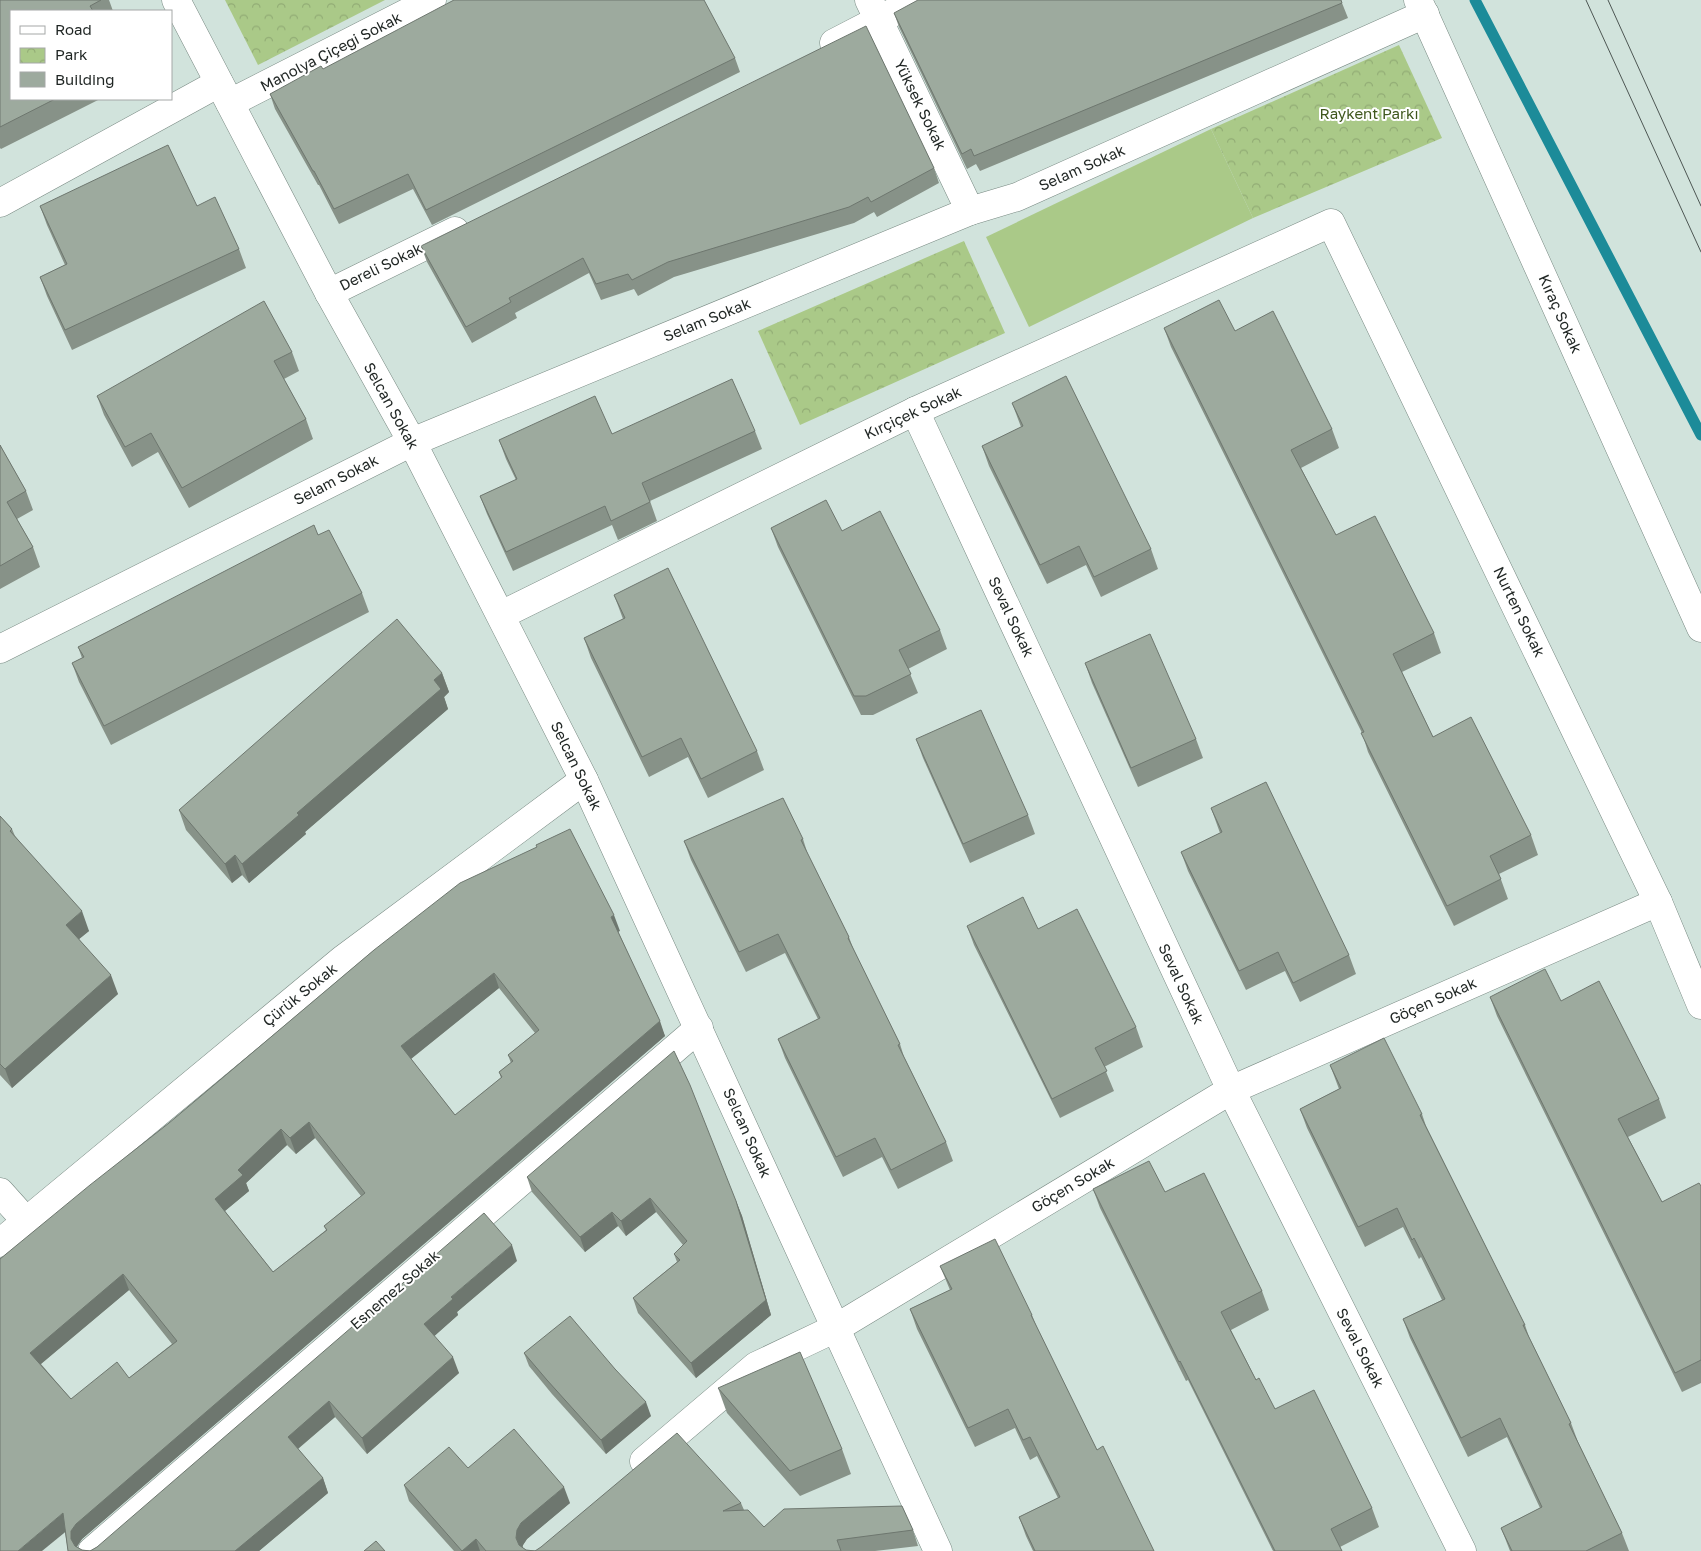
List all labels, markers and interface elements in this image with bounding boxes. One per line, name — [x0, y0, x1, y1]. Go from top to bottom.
street label: Manolya Çiçeği Sokak — [257, 7, 405, 95]
legend — [10, 10, 172, 100]
text: Road — [55, 20, 92, 38]
text: Park — [55, 45, 88, 63]
street label: Yüksek Sokak — [891, 56, 951, 153]
text: Building — [55, 70, 115, 88]
park label: Raykent Parkı — [1320, 104, 1418, 122]
street label: Selam Sokak — [1036, 140, 1128, 194]
street label: Dereli Sokak — [336, 238, 425, 294]
street label: Kıraç Sokak — [1536, 271, 1586, 356]
street label: Selam Sokak — [660, 293, 753, 345]
street label: Selcan Sokak — [361, 359, 423, 453]
street label: Kırçiçek Sokak — [861, 381, 965, 442]
street label: Selam Sokak — [290, 450, 381, 508]
street label: Nurten Sokak — [1490, 563, 1550, 660]
street label: Seval Sokak — [985, 573, 1039, 660]
street label: Selcan Sokak — [548, 718, 606, 813]
street label: Seval Sokak — [1155, 940, 1209, 1027]
street label: Çürük Sokak — [259, 958, 341, 1030]
street label: Göçen Sokak — [1386, 973, 1479, 1027]
street label: Selcan Sokak — [720, 1085, 776, 1181]
street label: Göçen Sokak — [1028, 1152, 1118, 1216]
street label: Esnemez Sokak — [346, 1245, 443, 1333]
street label: Seval Sokak — [1333, 1305, 1389, 1391]

